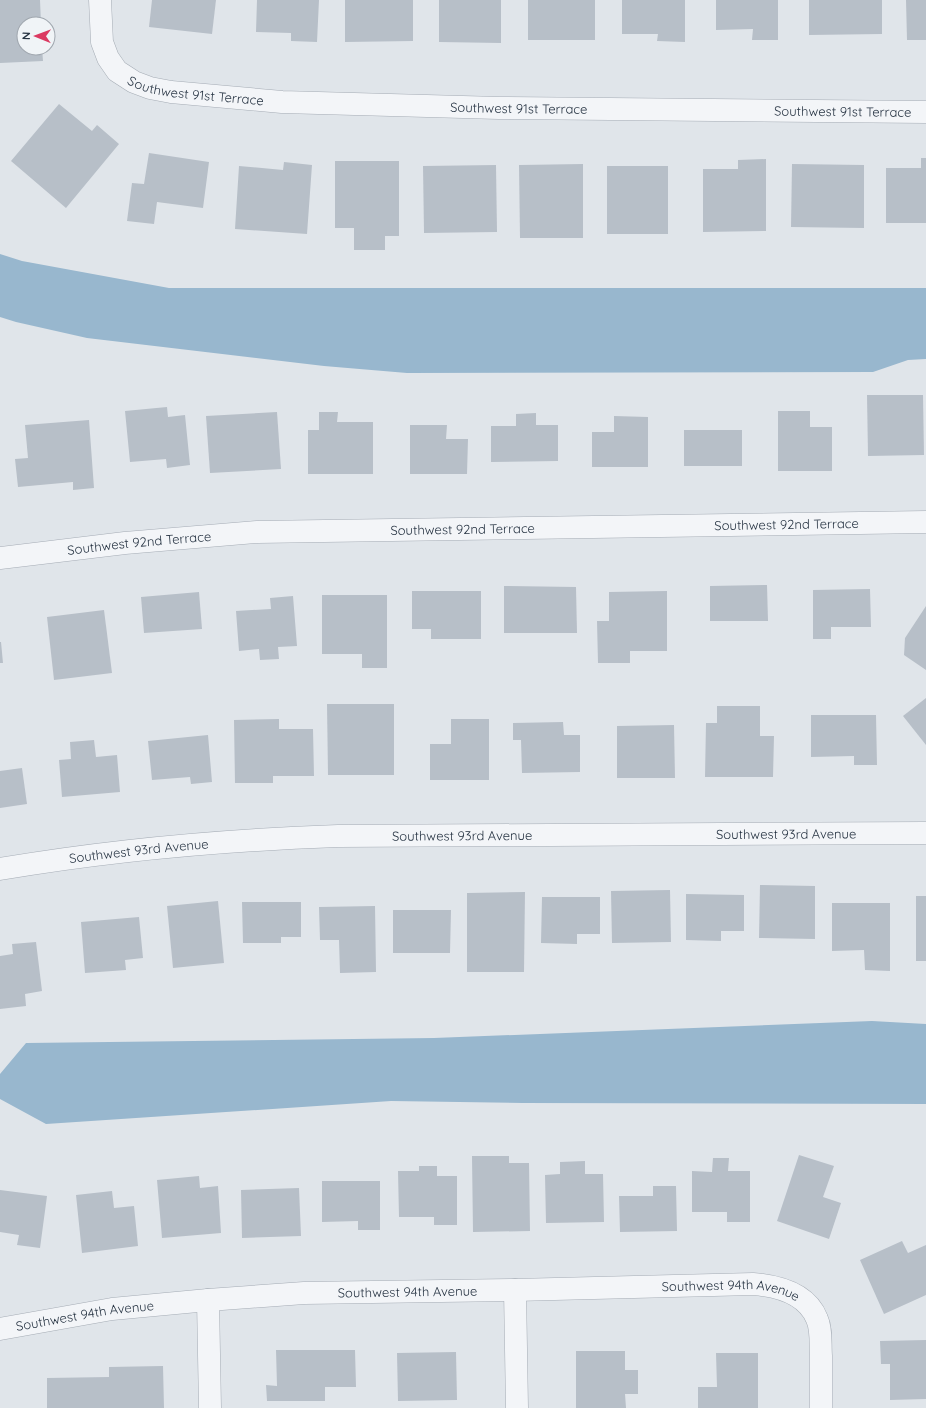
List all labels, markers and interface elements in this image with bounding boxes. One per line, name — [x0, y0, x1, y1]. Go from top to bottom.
north arrow — [16, 16, 56, 56]
text: N — [19, 32, 33, 40]
street label: Southwest 91st Terrace — [125, 72, 264, 108]
street label: Southwest 91st Terrace — [450, 99, 588, 117]
street label: Southwest 91st Terrace — [774, 103, 912, 120]
street label: Southwest 92nd Terrace — [714, 515, 859, 533]
street label: Southwest 92nd Terrace — [390, 520, 535, 538]
street label: Southwest 92nd Terrace — [66, 528, 212, 558]
street label: Southwest 93rd Avenue — [716, 825, 856, 842]
street label: Southwest 93rd Avenue — [392, 827, 532, 844]
street label: Southwest 93rd Avenue — [68, 835, 209, 866]
street label: Southwest 94th Avenue — [661, 1276, 803, 1304]
street label: Southwest 94th Avenue — [338, 1283, 477, 1301]
street label: Southwest 94th Avenue — [15, 1297, 155, 1334]

